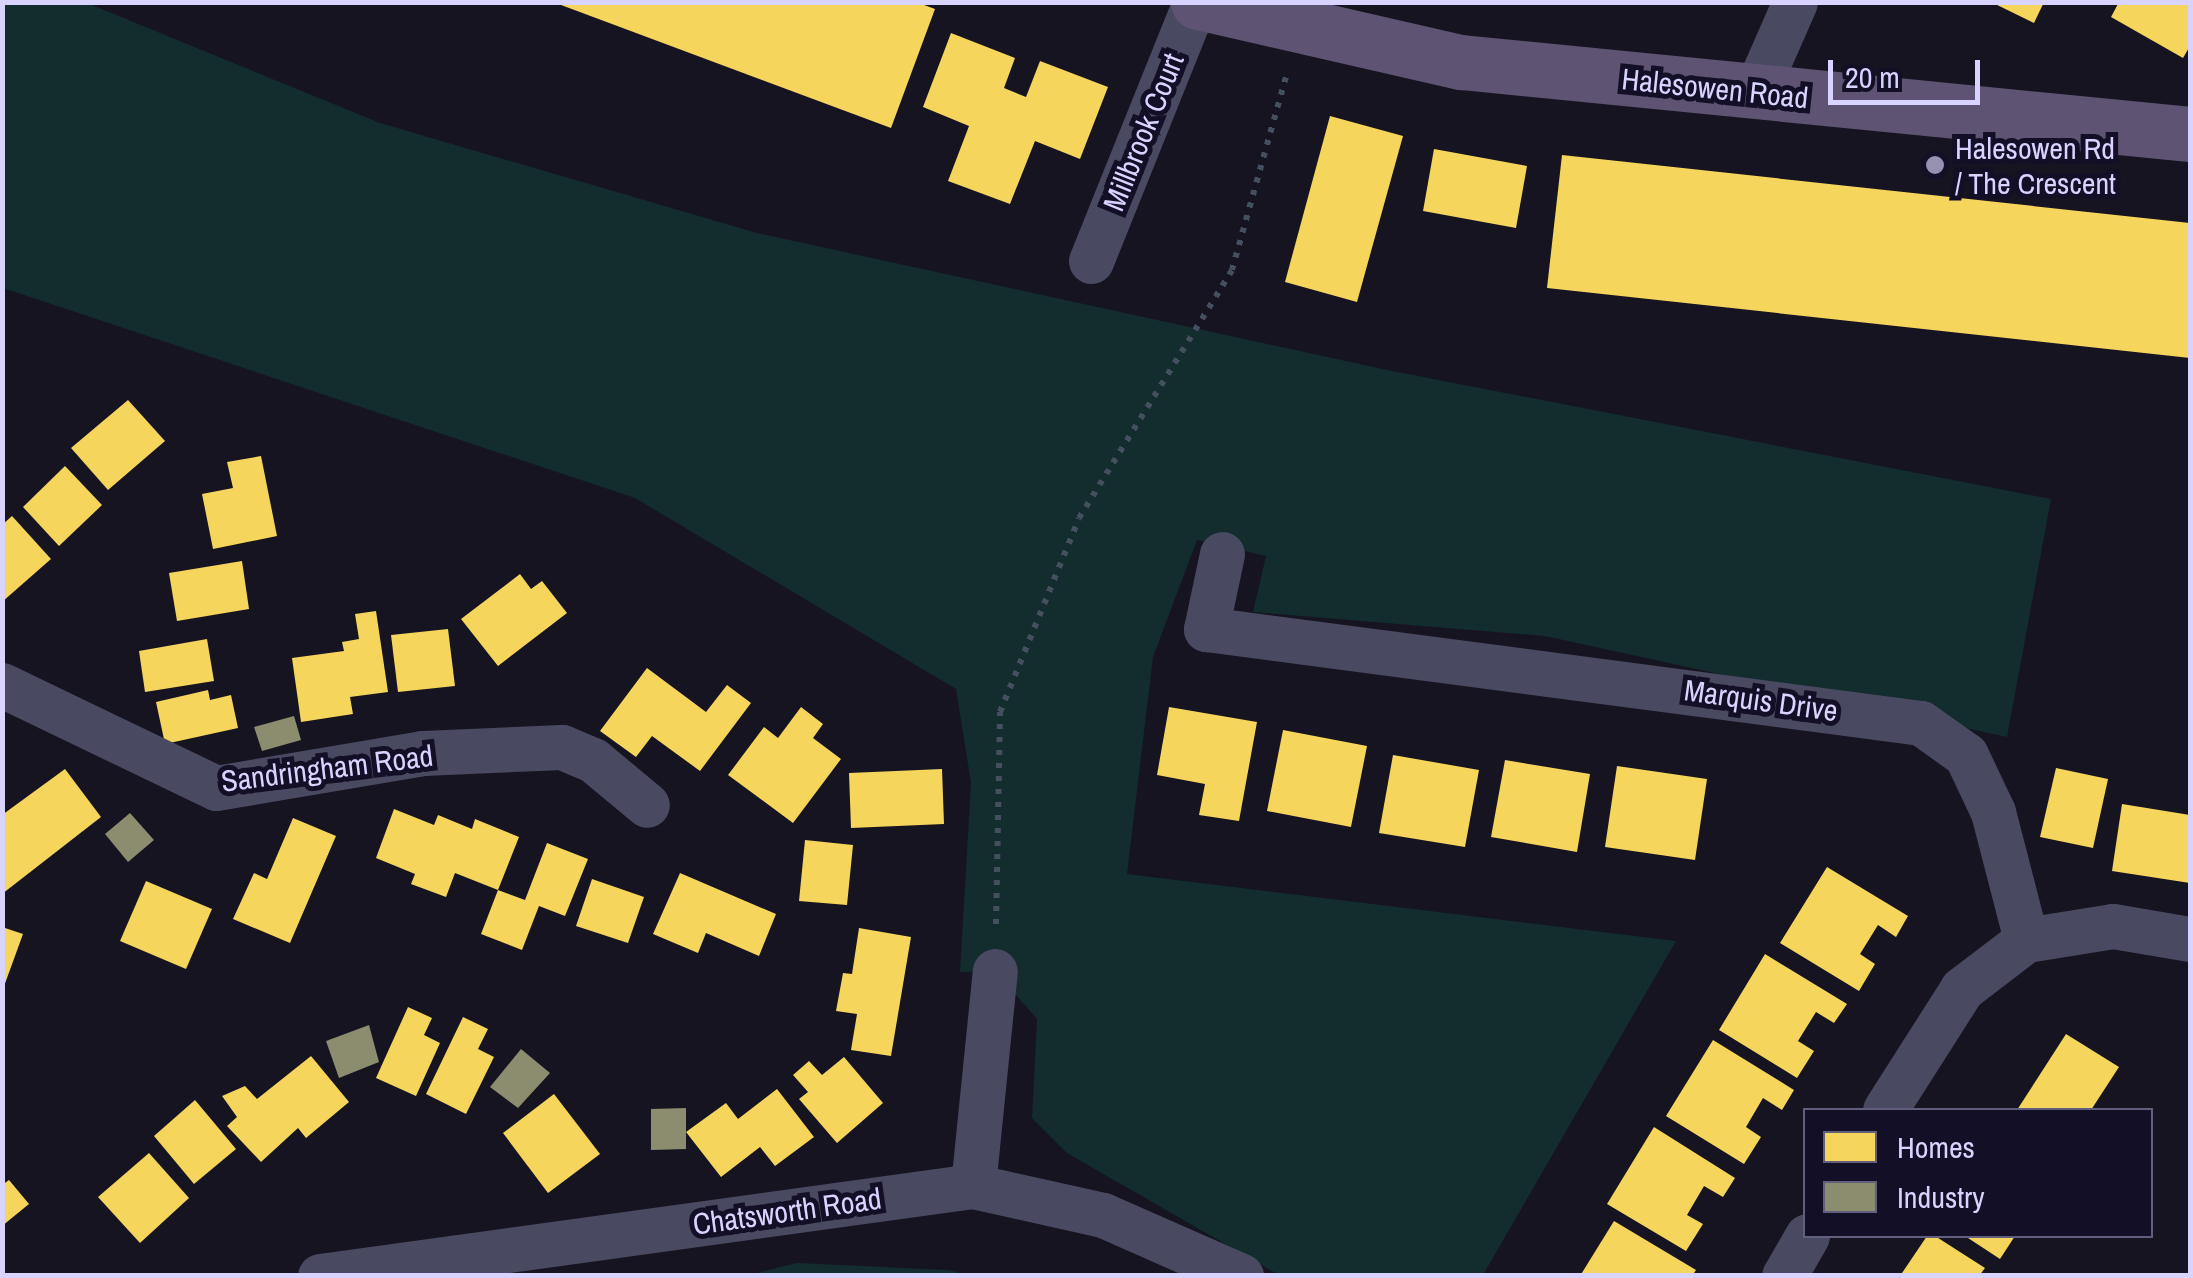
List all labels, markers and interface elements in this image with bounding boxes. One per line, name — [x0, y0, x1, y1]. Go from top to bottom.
scale bar — [1833, 40, 1986, 102]
street label: Millbrook Court — [1095, 48, 1191, 216]
text: 20 m — [1845, 57, 1900, 97]
street label: Halesowen Road — [1620, 60, 1810, 116]
place label: Halesowen Rd / The Crescent — [1955, 130, 2116, 200]
marker: Halesowen Rd / The Crescent — [1924, 154, 1946, 176]
street label: Marquis Drive — [1682, 671, 1840, 729]
street label: Sandringham Road — [219, 737, 435, 799]
legend — [1803, 1108, 2153, 1238]
text: Homes — [1897, 1127, 1975, 1167]
text: Industry — [1897, 1177, 1985, 1217]
street label: Chatsworth Road — [690, 1180, 884, 1242]

